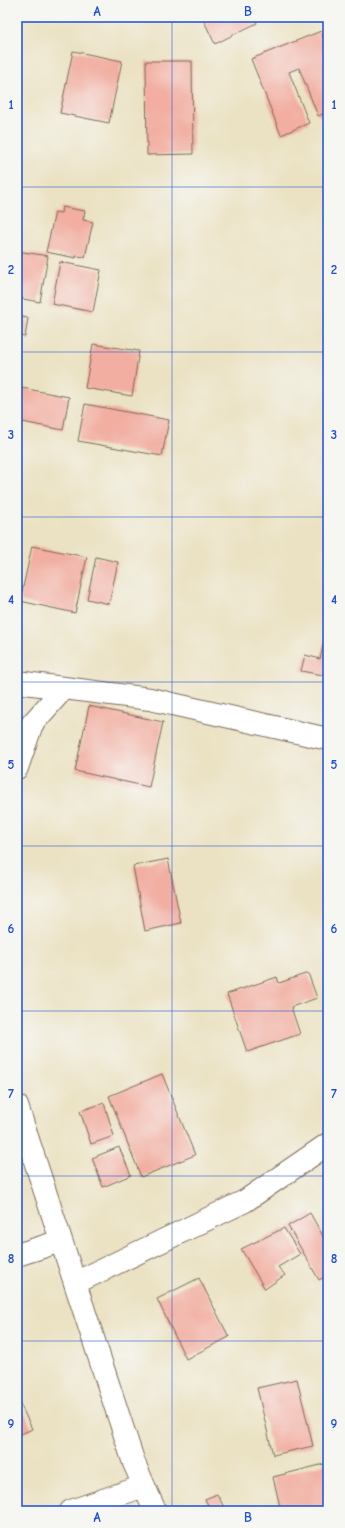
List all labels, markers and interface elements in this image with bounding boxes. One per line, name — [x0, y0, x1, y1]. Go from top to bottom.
text: A — [93, 4, 101, 19]
text: B — [244, 4, 252, 19]
text: 1 — [8, 97, 14, 112]
text: 1 — [331, 97, 337, 112]
text: 2 — [8, 262, 14, 277]
text: 2 — [331, 262, 337, 277]
text: 3 — [8, 427, 14, 442]
text: 3 — [331, 427, 337, 442]
text: 4 — [8, 592, 14, 607]
text: 4 — [331, 592, 337, 607]
text: 5 — [8, 757, 15, 772]
text: 5 — [331, 757, 338, 772]
text: 6 — [8, 921, 15, 936]
text: 6 — [331, 921, 338, 936]
text: 7 — [8, 1086, 14, 1101]
text: 7 — [331, 1086, 337, 1101]
text: 8 — [8, 1251, 14, 1266]
text: 8 — [331, 1251, 337, 1266]
text: 9 — [8, 1416, 15, 1431]
text: 9 — [331, 1416, 338, 1431]
text: A — [93, 1510, 101, 1525]
text: B — [244, 1510, 252, 1525]

